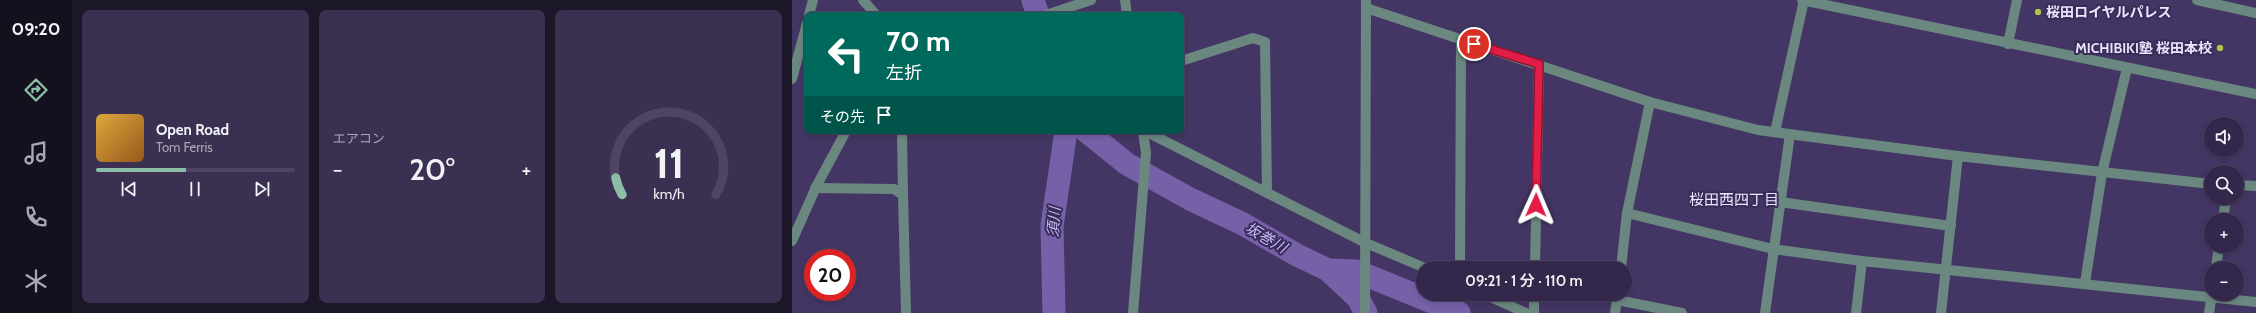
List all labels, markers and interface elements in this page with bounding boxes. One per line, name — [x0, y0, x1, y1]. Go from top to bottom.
place label: 桜田ロイヤルパレス — [2046, 3, 2172, 21]
marker: 桜田ロイヤルパレス — [2033, 7, 2043, 17]
text: 09:20 — [11, 18, 61, 40]
text: 70 m — [886, 24, 950, 58]
pin — [1457, 27, 1491, 61]
icon: left — [820, 28, 872, 80]
icon: arrive — [1463, 33, 1485, 55]
place label: MICHIBIKI塾 桜田本校 — [2075, 39, 2212, 57]
marker: MICHIBIKI塾 桜田本校 — [2215, 43, 2225, 53]
text: 左折 — [886, 62, 922, 84]
icon: directions — [22, 76, 50, 104]
icon: arrive — [873, 104, 895, 126]
text: その先 — [820, 108, 865, 126]
map controls — [2204, 117, 2244, 301]
button: sound — [2204, 117, 2244, 157]
text: Open Road — [156, 121, 229, 139]
text: エアコン — [333, 130, 385, 146]
text: 11 — [653, 137, 684, 187]
icon: music — [22, 139, 50, 167]
text: Tom Ferris — [156, 139, 213, 155]
text: 20° — [409, 151, 455, 188]
text: − — [333, 156, 342, 183]
text: + — [522, 156, 531, 183]
button: search — [2204, 165, 2244, 205]
icon: previous — [118, 178, 140, 200]
icon: pause — [184, 178, 206, 200]
icon: next — [251, 178, 273, 200]
text: km/h — [653, 184, 684, 202]
position arrow — [1515, 184, 1557, 226]
district label: 桜田西四丁目 — [1689, 191, 1779, 209]
icon: phone — [22, 203, 50, 231]
water label: 須川 — [1044, 204, 1064, 238]
button: + — [2204, 213, 2244, 253]
water label: 坂巻川 — [1242, 219, 1292, 258]
speed limit sign: 20 — [804, 249, 856, 301]
button: − — [2204, 261, 2244, 301]
icon: climate — [22, 267, 50, 295]
text: 09:21 · 1 分 · 110 m — [1465, 272, 1583, 290]

